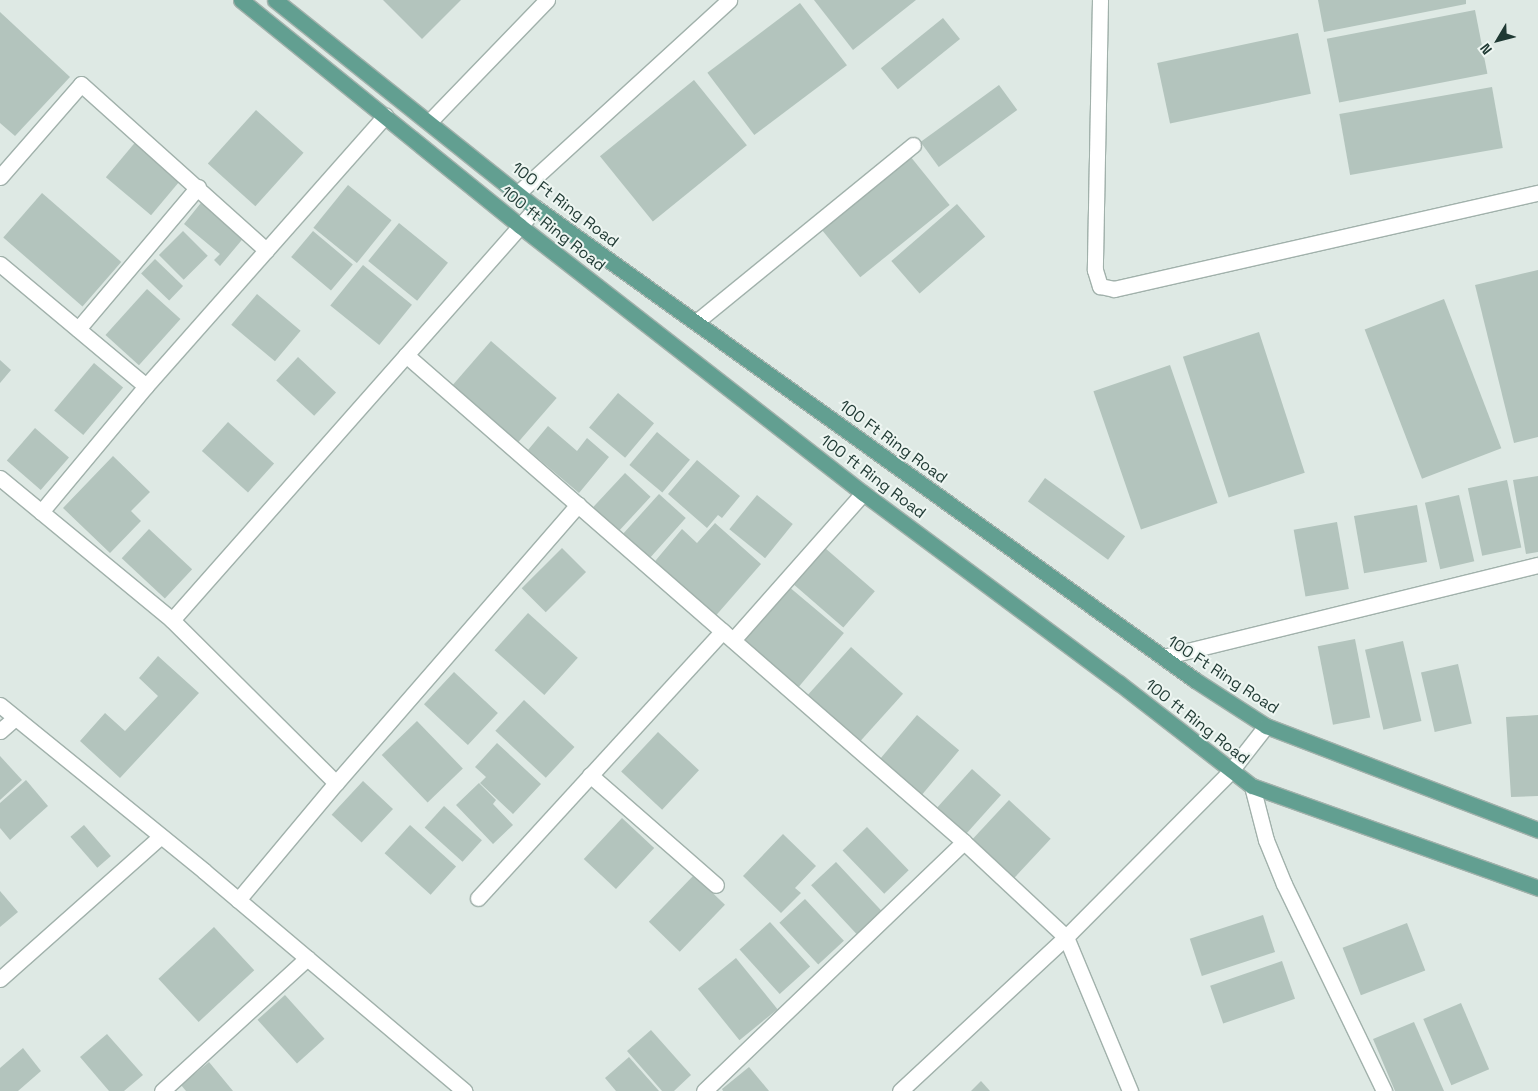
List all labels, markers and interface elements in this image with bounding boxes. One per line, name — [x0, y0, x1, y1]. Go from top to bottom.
north arrow — [1473, 15, 1523, 65]
text: N — [1476, 40, 1496, 58]
street label: 100 Ft Ring Road — [508, 159, 622, 251]
street label: 100 ft Ring Road — [497, 182, 609, 276]
street label: 100 Ft Ring Road — [835, 396, 951, 488]
street label: 100 ft Ring Road — [816, 431, 930, 523]
street label: 100 Ft Ring Road — [1164, 632, 1282, 718]
street label: 100 ft Ring Road — [1141, 675, 1253, 769]

